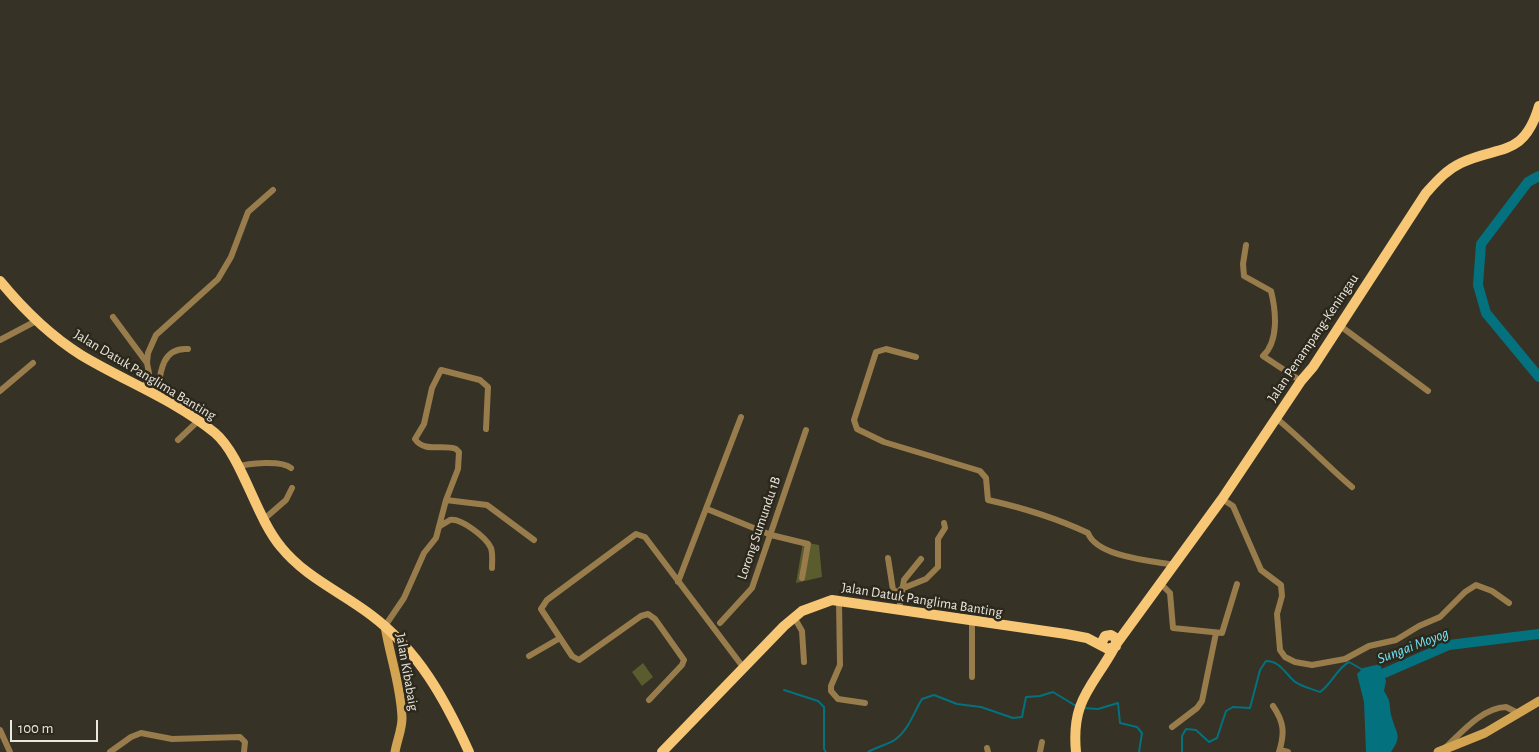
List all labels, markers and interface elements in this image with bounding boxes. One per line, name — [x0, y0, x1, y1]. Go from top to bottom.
street label: Jalan Penampang-Keningau — [1264, 271, 1362, 405]
street label: Jalan Datuk Panglima Banting — [71, 326, 219, 424]
street label: Lorong Sumundu 1B — [733, 474, 785, 582]
street label: Jalan Datuk Panglima Banting — [840, 579, 1004, 621]
water label: Sungai Moyog — [1375, 624, 1451, 668]
street label: Jalan Kibabaig — [392, 632, 422, 712]
scale bar — [12, 710, 100, 742]
text: 100 m — [18, 721, 53, 736]

